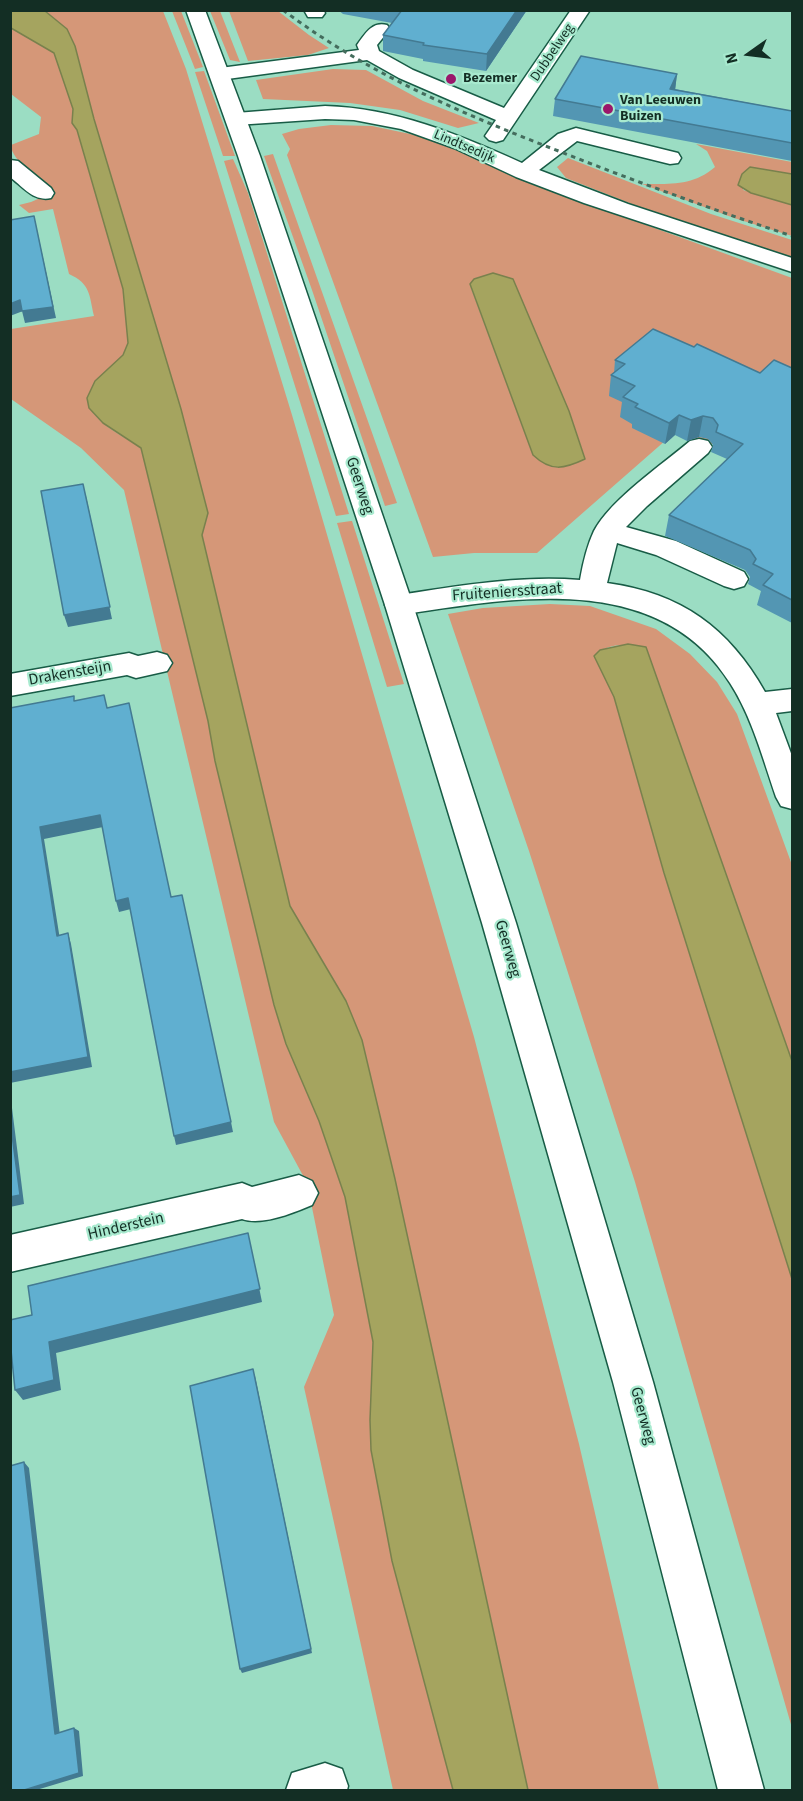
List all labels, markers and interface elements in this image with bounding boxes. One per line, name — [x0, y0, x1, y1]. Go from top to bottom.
street label: Dubbelweg — [528, 21, 578, 85]
north arrow — [719, 24, 779, 84]
text: N — [720, 51, 743, 66]
place label: Bezemer — [463, 71, 517, 87]
marker: Bezemer — [444, 72, 458, 86]
place label: Van Leeuwen Buizen — [620, 93, 701, 125]
marker: Van Leeuwen Buizen — [601, 102, 615, 116]
street label: Lindtsedijk — [431, 127, 497, 167]
street label: Geerweg — [341, 455, 377, 517]
street label: Fruiteniersstraat — [451, 580, 563, 606]
street label: Drakensteijn — [27, 657, 113, 691]
street label: Geerweg — [490, 918, 524, 980]
street label: Hinderstein — [86, 1209, 166, 1245]
street label: Geerweg — [625, 1385, 659, 1447]

